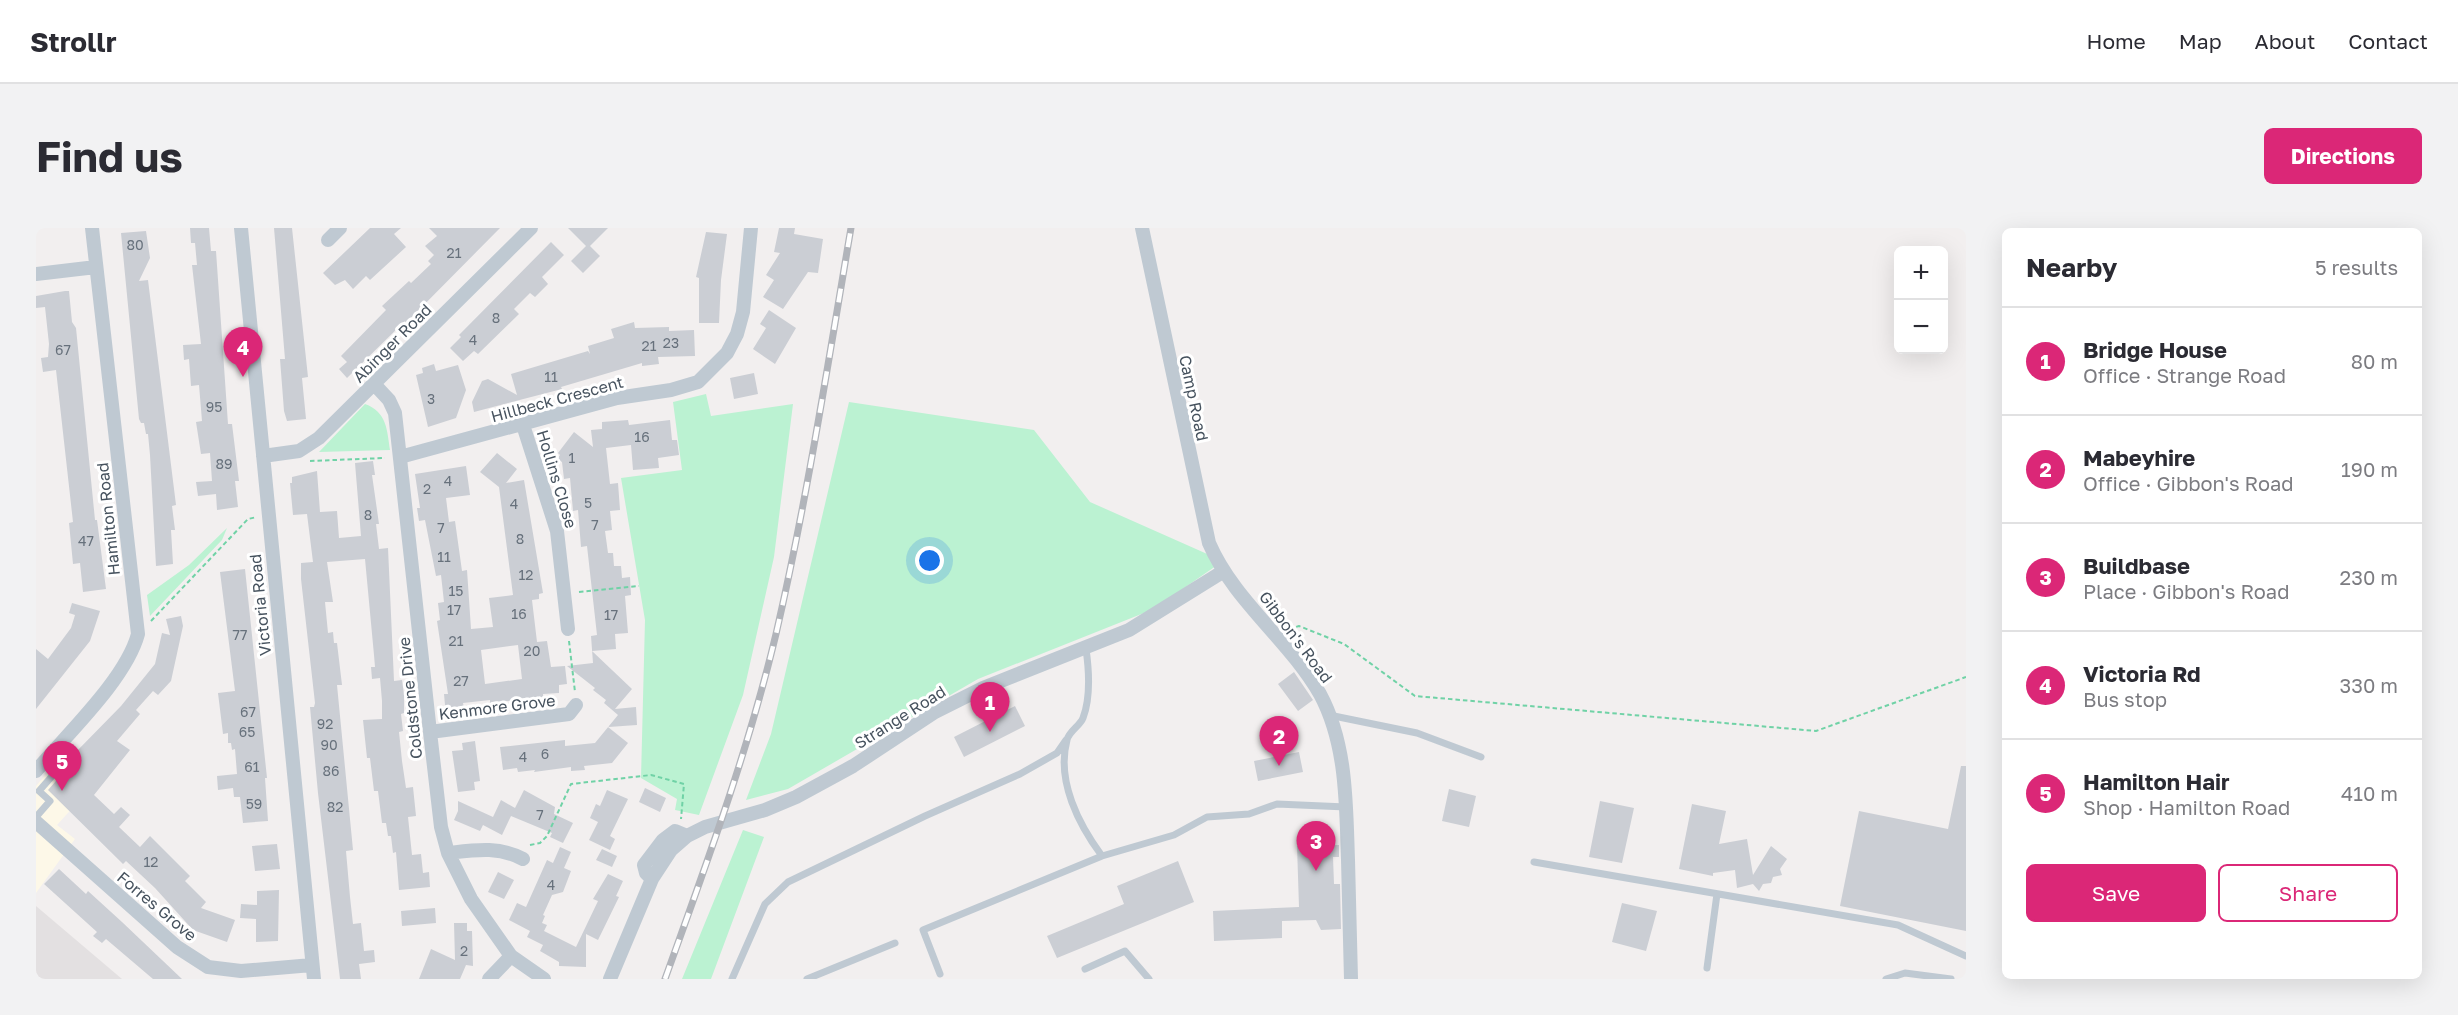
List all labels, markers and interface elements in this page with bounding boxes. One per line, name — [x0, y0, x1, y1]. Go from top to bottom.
text: Strollr — [30, 25, 117, 58]
text: Home — [2086, 28, 2146, 54]
text: Map — [2179, 28, 2222, 54]
text: About — [2255, 28, 2315, 54]
text: Contact — [2348, 28, 2428, 54]
button: Directions — [2264, 128, 2422, 184]
text: Find us — [36, 131, 183, 181]
house number: 80 — [126, 236, 144, 253]
house number: 21 — [447, 244, 462, 261]
map controls — [1894, 246, 1948, 354]
button: + — [1894, 246, 1948, 300]
text: Nearby — [2026, 252, 2117, 283]
text: 5 results — [2315, 255, 2398, 279]
street label: Abinger Road — [348, 299, 436, 387]
button: − — [1894, 300, 1948, 354]
house number: 8 — [492, 309, 500, 326]
pin: 4 — [224, 328, 262, 377]
house number: 4 — [469, 331, 477, 348]
house number: 23 — [663, 334, 679, 351]
text: Bridge House — [2083, 336, 2227, 363]
house number: 21 — [642, 337, 657, 354]
house number: 67 — [55, 341, 71, 358]
text: 1 — [2040, 349, 2051, 373]
text: 80 m — [2351, 349, 2398, 373]
street label: Camp Road — [1175, 353, 1213, 443]
text: Office · Strange Road — [2083, 363, 2286, 387]
house number: 11 — [544, 368, 558, 385]
street label: Hillbeck Crescent — [489, 372, 625, 426]
house number: 3 — [427, 390, 435, 407]
house number: 95 — [206, 398, 222, 415]
street label: Hollins Close — [533, 427, 581, 531]
house number: 16 — [634, 428, 650, 445]
text: Mabeyhire — [2083, 444, 2195, 471]
house number: 1 — [569, 449, 576, 466]
house number: 89 — [215, 455, 233, 472]
text: 2 — [2039, 457, 2052, 481]
text: 190 m — [2341, 457, 2398, 481]
street label: Hamilton Road — [92, 462, 124, 576]
text: Office · Gibbon's Road — [2083, 471, 2294, 495]
house number: 4 — [444, 472, 452, 489]
house number: 2 — [423, 480, 431, 497]
house number: 5 — [584, 494, 592, 511]
house number: 4 — [510, 495, 518, 512]
house number: 8 — [364, 506, 372, 523]
house number: 7 — [591, 516, 599, 533]
house number: 7 — [437, 519, 445, 536]
house number: 8 — [516, 530, 524, 547]
house number: 47 — [78, 532, 94, 549]
your location — [915, 546, 944, 575]
house number: 11 — [437, 548, 451, 565]
text: Buildbase — [2083, 552, 2190, 579]
street label: Victoria Road — [245, 553, 275, 657]
text: 3 — [2039, 565, 2052, 589]
text: 230 m — [2340, 565, 2398, 589]
house number: 12 — [519, 566, 533, 583]
text: Place · Gibbon's Road — [2083, 579, 2289, 603]
house number: 15 — [449, 582, 463, 599]
street label: Gibbon's Road — [1255, 587, 1337, 687]
house number: 17 — [447, 601, 461, 618]
house number: 16 — [511, 605, 527, 622]
house number: 17 — [604, 606, 618, 623]
house number: 77 — [233, 626, 247, 643]
house number: 21 — [449, 632, 464, 649]
street label: Coldstone Drive — [394, 636, 426, 760]
house number: 20 — [524, 642, 540, 659]
text: Victoria Rd — [2083, 660, 2201, 687]
house number: 27 — [453, 672, 469, 689]
text: 4 — [2039, 673, 2052, 697]
text: 330 m — [2340, 673, 2398, 697]
street label: Strange Road — [851, 681, 949, 753]
pin: 1 — [970, 682, 1010, 732]
text: Bus stop — [2083, 687, 2167, 711]
street label: Kenmore Grove — [437, 690, 557, 724]
house number: 67 — [240, 703, 256, 720]
house number: 92 — [317, 715, 333, 732]
pin: 2 — [1260, 716, 1298, 766]
house number: 65 — [239, 723, 255, 740]
house number: 90 — [320, 736, 338, 753]
pin: 5 — [42, 742, 82, 791]
house number: 6 — [541, 745, 549, 762]
house number: 4 — [519, 748, 527, 765]
house number: 61 — [244, 758, 260, 775]
house number: 86 — [322, 762, 340, 779]
text: Hamilton Hair — [2083, 768, 2230, 795]
text: 5 — [2039, 781, 2052, 805]
text: 410 m — [2341, 781, 2398, 805]
house number: 59 — [246, 795, 262, 812]
text: Shop · Hamilton Road — [2083, 795, 2290, 819]
house number: 82 — [327, 798, 343, 815]
house number: 7 — [536, 806, 544, 823]
pin: 3 — [1296, 822, 1336, 871]
house number: 12 — [144, 853, 158, 870]
button: Save — [2026, 864, 2206, 922]
button: Share — [2218, 864, 2398, 922]
street label: Forres Grove — [113, 867, 201, 945]
house number: 4 — [547, 876, 555, 893]
house number: 2 — [460, 942, 468, 959]

